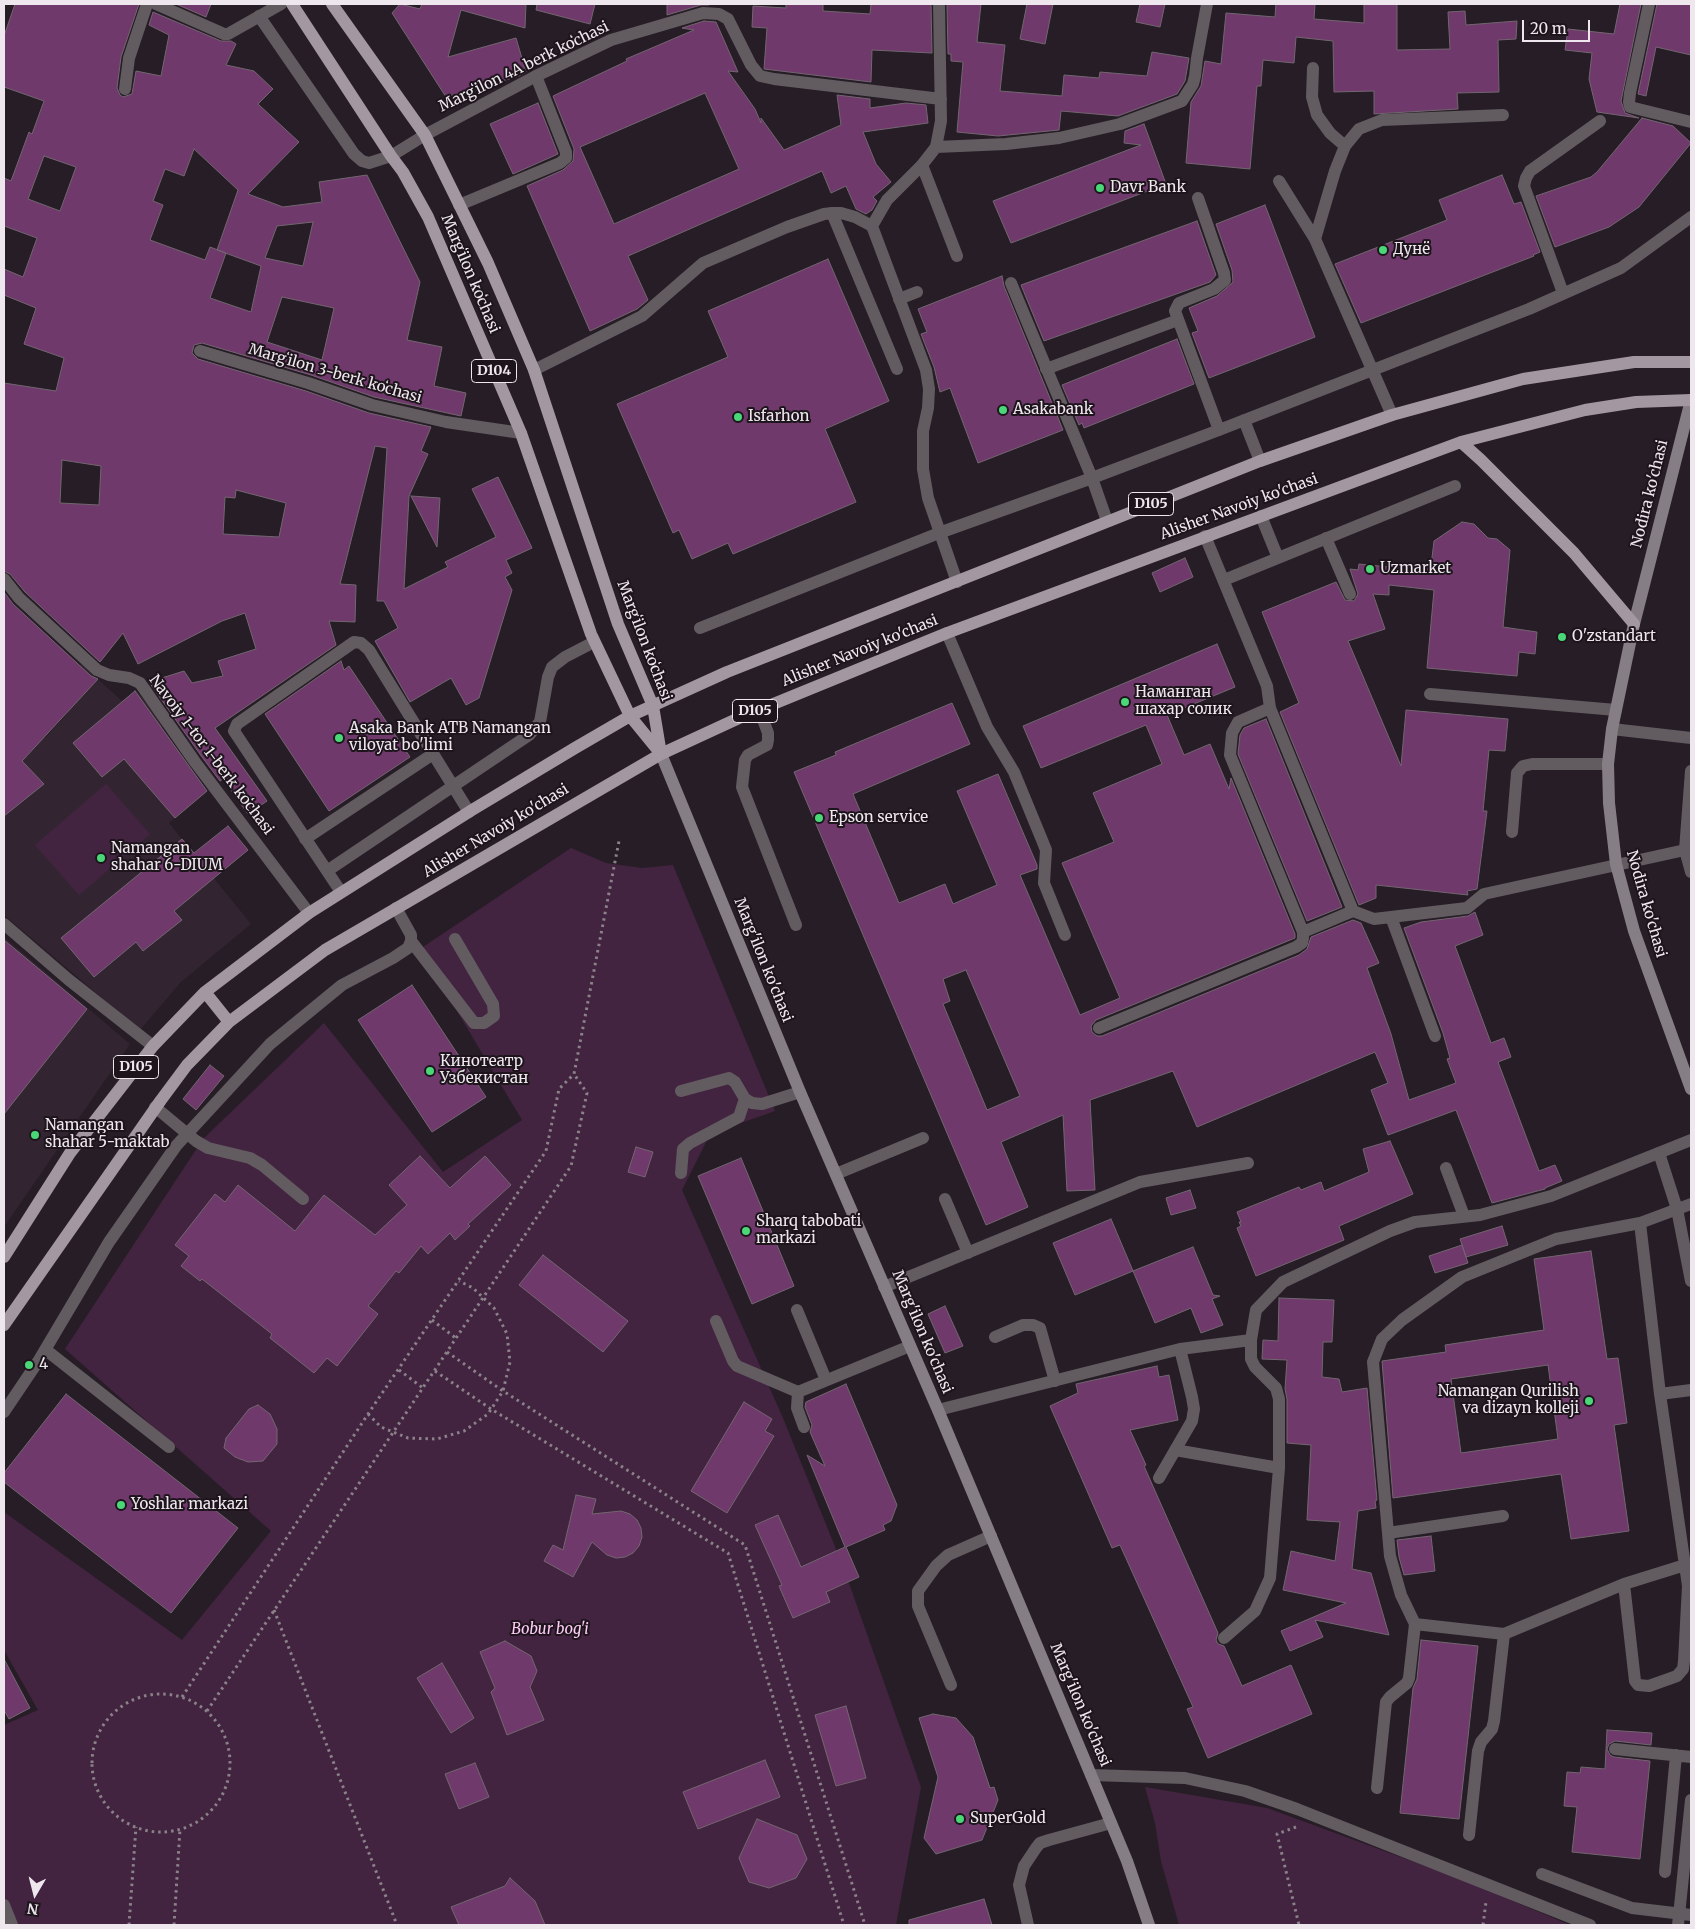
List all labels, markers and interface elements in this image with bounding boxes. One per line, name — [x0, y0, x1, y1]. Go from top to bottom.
scale bar — [1525, 10, 1592, 42]
street label: Margʻilon 4А berk koʻchasi — [436, 18, 612, 116]
text: 20 m — [1530, 19, 1567, 38]
place label: Davr Bank — [1110, 179, 1186, 197]
marker: Davr Bank — [1094, 182, 1106, 194]
street label: Margʻilon koʻchasi — [437, 212, 503, 336]
place label: Дунё — [1393, 241, 1430, 259]
marker: Дунё — [1377, 244, 1389, 256]
street label: Margʻilon 3-berk koʻchasi — [246, 341, 424, 407]
road number: D104 — [472, 360, 516, 382]
place label: Asakabank — [1013, 401, 1093, 419]
marker: Asakabank — [997, 404, 1009, 416]
place label: Isfarhon — [748, 408, 809, 426]
marker: Isfarhon — [732, 411, 744, 423]
street label: Nodira ko'chasi — [1628, 438, 1672, 550]
street label: Alisher Navoiy ko'chasi — [1158, 470, 1320, 544]
road number: D105 — [1128, 492, 1174, 516]
place label: Uzmarket — [1380, 560, 1451, 578]
marker: Uzmarket — [1364, 563, 1376, 575]
street label: Margʻilon koʻchasi — [613, 578, 675, 704]
street label: Alisher Navoiy ko'chasi — [779, 611, 941, 691]
place label: O'zstandart — [1572, 628, 1656, 646]
marker: O'zstandart — [1556, 631, 1568, 643]
street label: Navoiy 1-tor 1-berk koʻchasi — [145, 671, 277, 839]
place label: Наманган шахар солик — [1135, 684, 1232, 719]
marker: Наманган шахар солик — [1119, 696, 1131, 708]
road number: D105 — [732, 699, 778, 722]
place label: Asaka Bank ATB Namangan viloyat bo'limi — [349, 720, 551, 755]
marker: Asaka Bank ATB Namangan viloyat bo'limi — [333, 732, 345, 744]
street label: Alisher Navoiy ko'chasi — [420, 780, 572, 882]
place label: Epson service — [829, 809, 928, 827]
marker: Epson service — [813, 812, 825, 824]
place label: Namangan shahar 6-DIUM — [111, 840, 223, 875]
street label: Nodira ko'chasi — [1622, 848, 1670, 960]
marker: Namangan shahar 6-DIUM — [95, 852, 107, 864]
street label: Marg'ilon ko'chasi — [730, 895, 796, 1025]
place label: Кинотеатр Узбекистан — [440, 1053, 528, 1088]
road number: D105 — [114, 1056, 158, 1078]
marker: Кинотеатр Узбекистан — [424, 1065, 436, 1077]
place label: Namangan shahar 5-maktab — [45, 1117, 169, 1152]
marker: Namangan shahar 5-maktab — [29, 1129, 41, 1141]
place label: Sharq tabobati markazi — [756, 1213, 861, 1248]
marker: Sharq tabobati markazi — [740, 1225, 752, 1237]
street label: Marg'ilon ko'chasi — [888, 1268, 956, 1396]
place label: 4 — [39, 1356, 48, 1374]
marker: 4 — [23, 1359, 35, 1371]
place label: Namangan Qurilish va dizayn kolleji — [1438, 1383, 1579, 1418]
marker: Namangan Qurilish va dizayn kolleji — [1583, 1395, 1595, 1407]
place label: Yoshlar markazi — [131, 1496, 248, 1514]
marker: Yoshlar markazi — [115, 1499, 127, 1511]
park label: Bobur bog'i — [511, 1621, 589, 1639]
street label: Marg'ilon ko'chasi — [1046, 1641, 1114, 1769]
place label: SuperGold — [970, 1810, 1046, 1828]
marker: SuperGold — [954, 1813, 966, 1825]
north arrow — [10, 1869, 60, 1919]
text: N — [26, 1899, 40, 1919]

